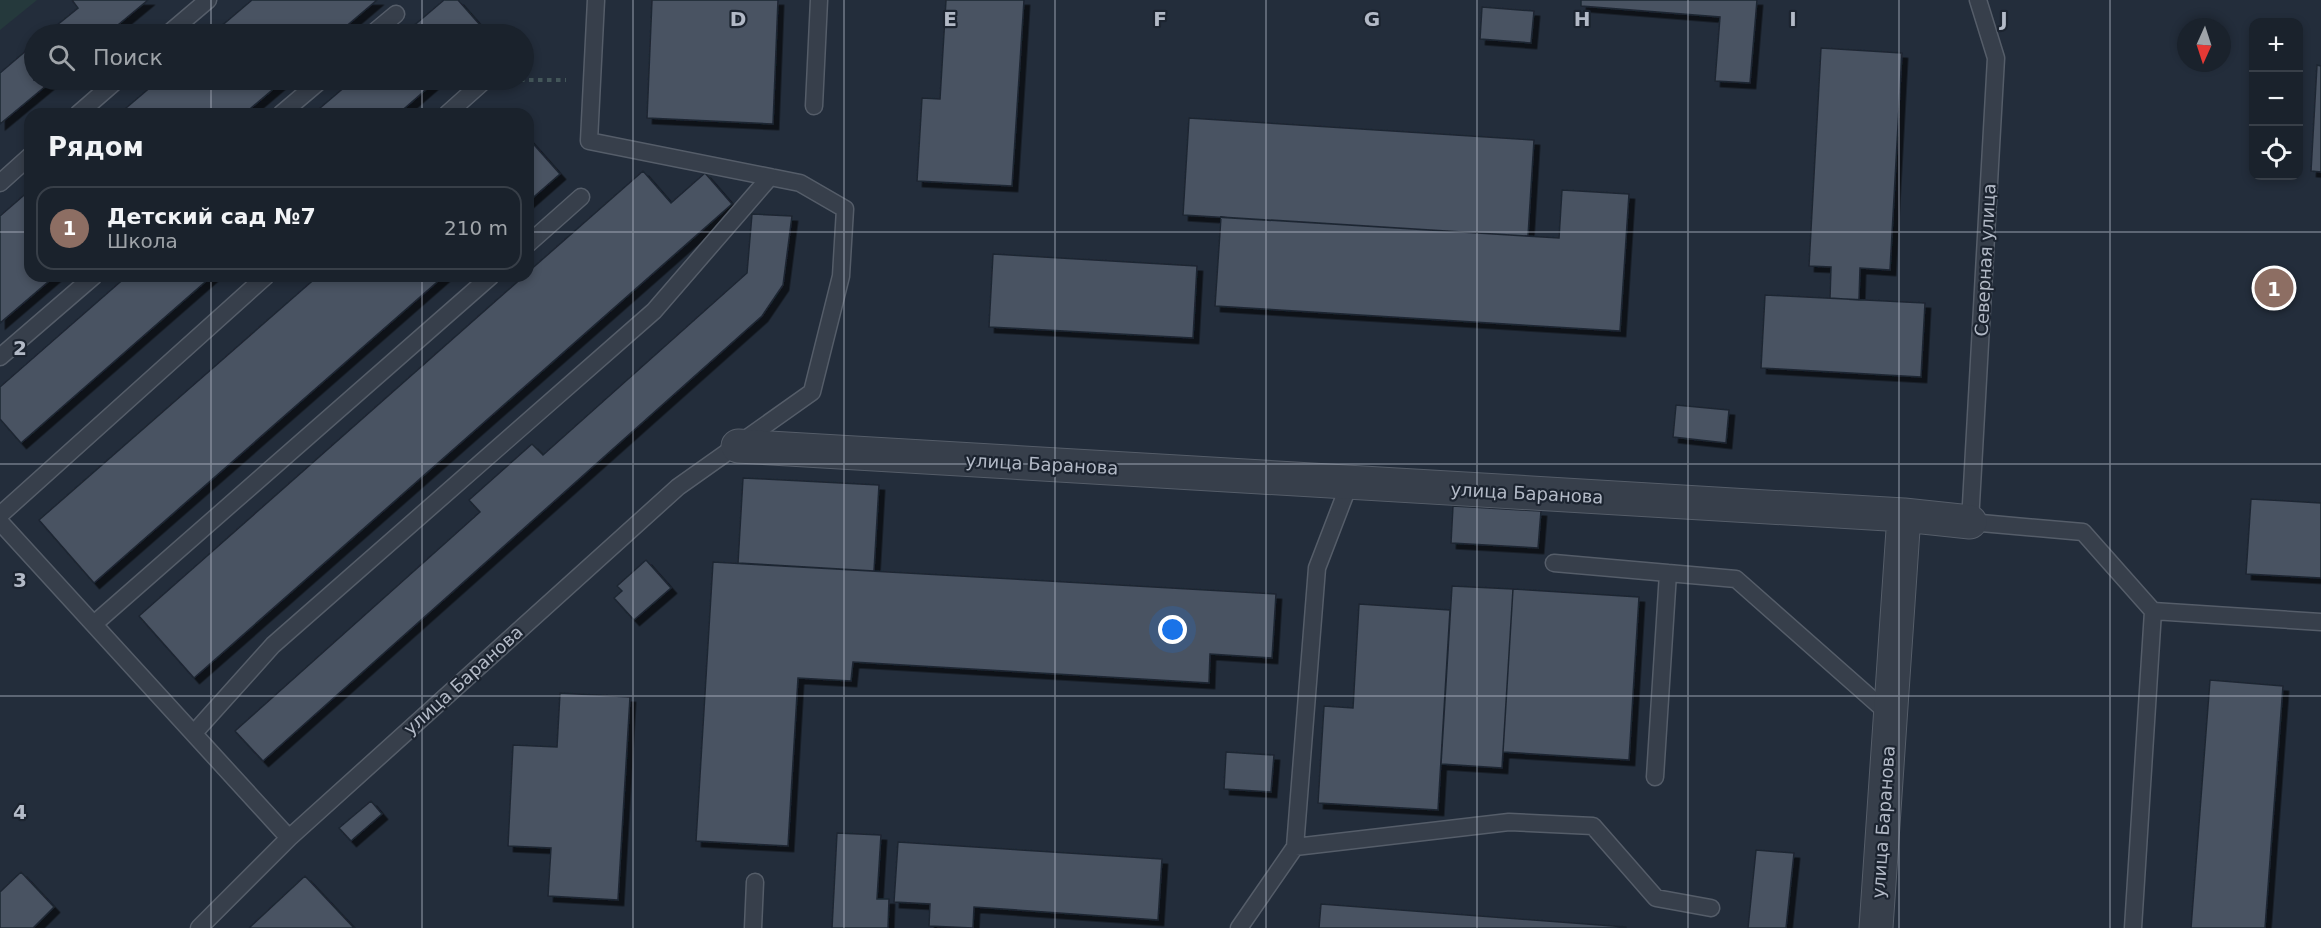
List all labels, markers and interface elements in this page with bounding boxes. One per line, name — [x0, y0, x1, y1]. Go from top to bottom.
text: D — [730, 7, 746, 31]
text: E — [943, 7, 957, 31]
text: F — [1153, 7, 1167, 31]
text: G — [1364, 7, 1380, 31]
text: H — [1574, 7, 1590, 31]
text: I — [1789, 7, 1797, 31]
text: J — [1998, 7, 2008, 31]
north arrow — [2177, 18, 2231, 72]
map controls — [2249, 18, 2303, 180]
button: + — [2249, 18, 2303, 72]
search box — [24, 24, 534, 90]
icon: search — [45, 41, 78, 74]
text: Поиск — [93, 45, 163, 70]
button: − — [2249, 72, 2303, 126]
button: locate — [2249, 126, 2303, 180]
text: Рядом — [48, 132, 144, 162]
street label: Северная улица — [1971, 183, 1999, 337]
text: Детский сад №7 — [107, 204, 316, 229]
text: 1 — [63, 216, 76, 240]
text: 210 m — [444, 216, 508, 240]
text: Школа — [107, 229, 178, 253]
pin: 1 — [2254, 266, 2294, 310]
text: 2 — [13, 336, 27, 360]
street label: улица Баранова — [965, 450, 1119, 478]
street label: улица Баранова — [1450, 479, 1604, 507]
text: 3 — [13, 568, 27, 592]
your location — [1158, 615, 1187, 644]
street label: улица Баранова — [399, 621, 527, 739]
street label: улица Баранова — [1867, 745, 1899, 899]
text: 4 — [13, 800, 27, 824]

